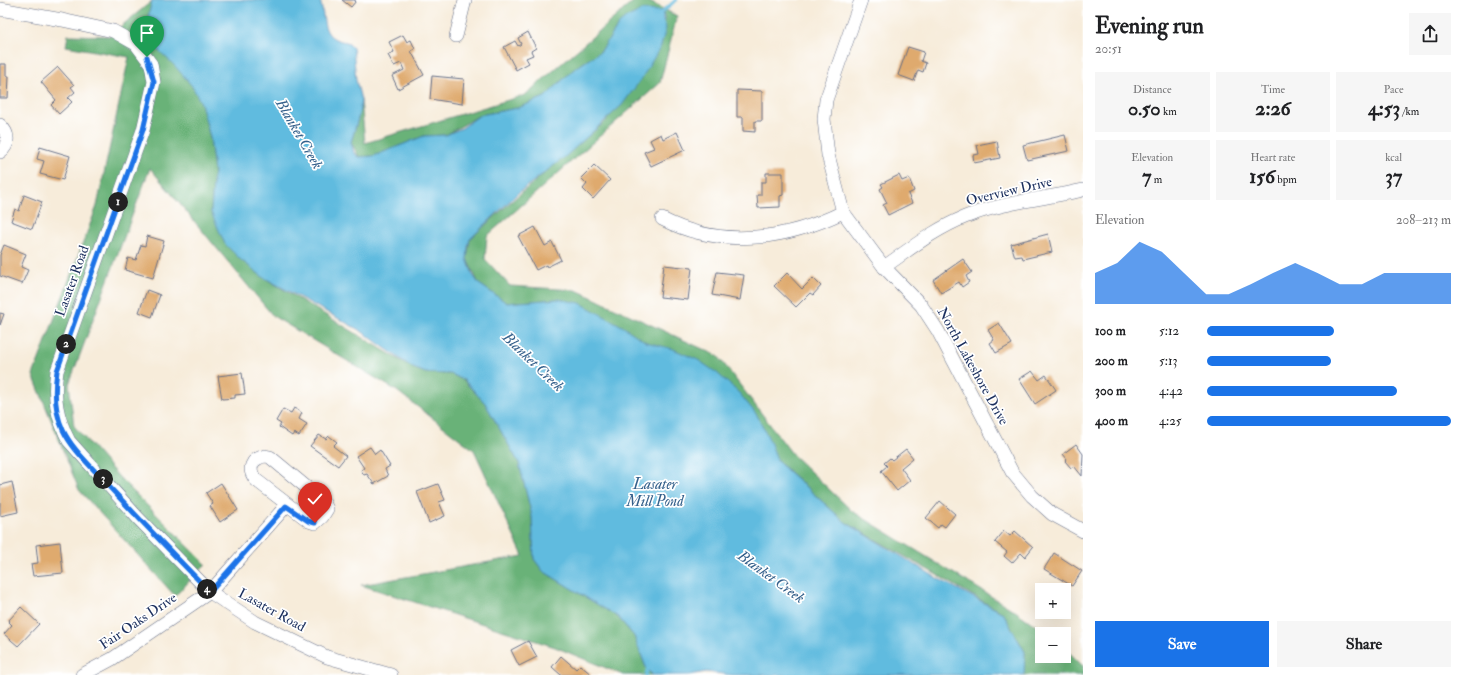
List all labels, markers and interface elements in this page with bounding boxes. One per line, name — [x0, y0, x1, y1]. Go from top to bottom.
text: Evening run — [1095, 12, 1204, 40]
button: share — [1409, 13, 1451, 55]
pin — [130, 16, 164, 57]
icon: arrive — [136, 22, 158, 44]
text: 20:51 — [1095, 41, 1122, 57]
text: Distance — [1133, 83, 1172, 96]
text: Time — [1261, 83, 1285, 96]
text: Pace — [1384, 83, 1404, 96]
water label: Blanket Creek — [271, 95, 327, 173]
text: 0.50 — [1128, 96, 1161, 121]
text: 2:26 — [1255, 96, 1291, 121]
text: 4:53 — [1368, 96, 1400, 121]
text: km — [1161, 105, 1177, 118]
text: /km — [1400, 105, 1419, 118]
text: Elevation — [1131, 151, 1173, 164]
text: Heart rate — [1251, 151, 1295, 164]
text: kcal — [1385, 151, 1402, 164]
text: 7 — [1142, 164, 1151, 189]
text: 156 — [1249, 164, 1275, 189]
text: 37 — [1385, 164, 1402, 189]
street label: Overview Drive — [964, 173, 1054, 209]
text: m — [1151, 173, 1162, 186]
text: bpm — [1275, 173, 1297, 186]
pin: 1 — [108, 192, 128, 212]
text: 1 — [116, 195, 120, 208]
text: Elevation — [1095, 212, 1145, 228]
text: 208–213 m — [1396, 212, 1451, 228]
street label: Lasater Road — [51, 243, 93, 319]
street label: North Lakeshore Drive — [934, 304, 1013, 428]
text: 100 m — [1095, 323, 1126, 339]
text: 5:12 — [1159, 323, 1179, 339]
water label: Blanket Creek — [498, 327, 568, 396]
pin: 2 — [56, 334, 76, 354]
text: 2 — [63, 337, 69, 350]
text: 200 m — [1095, 353, 1128, 369]
text: 5:13 — [1159, 353, 1178, 369]
text: 300 m — [1095, 383, 1126, 399]
text: 4:42 — [1159, 383, 1183, 399]
text: 400 m — [1095, 413, 1128, 429]
text: 4:25 — [1159, 413, 1182, 429]
pin: 3 — [93, 469, 113, 489]
text: 3 — [101, 472, 105, 485]
water label: Lasater Mill Pond — [626, 475, 685, 511]
pin — [298, 482, 332, 523]
icon: check — [304, 488, 326, 510]
water label: Blanket Creek — [733, 546, 808, 608]
pin: 4 — [197, 579, 217, 599]
text: 4 — [204, 582, 210, 595]
map controls — [1035, 583, 1071, 663]
button: + — [1035, 583, 1071, 619]
street label: Lasater Road — [235, 585, 309, 635]
street label: Fair Oaks Drive — [96, 589, 180, 653]
button: Save — [1095, 621, 1269, 667]
button: Share — [1277, 621, 1451, 667]
button: − — [1035, 627, 1071, 663]

